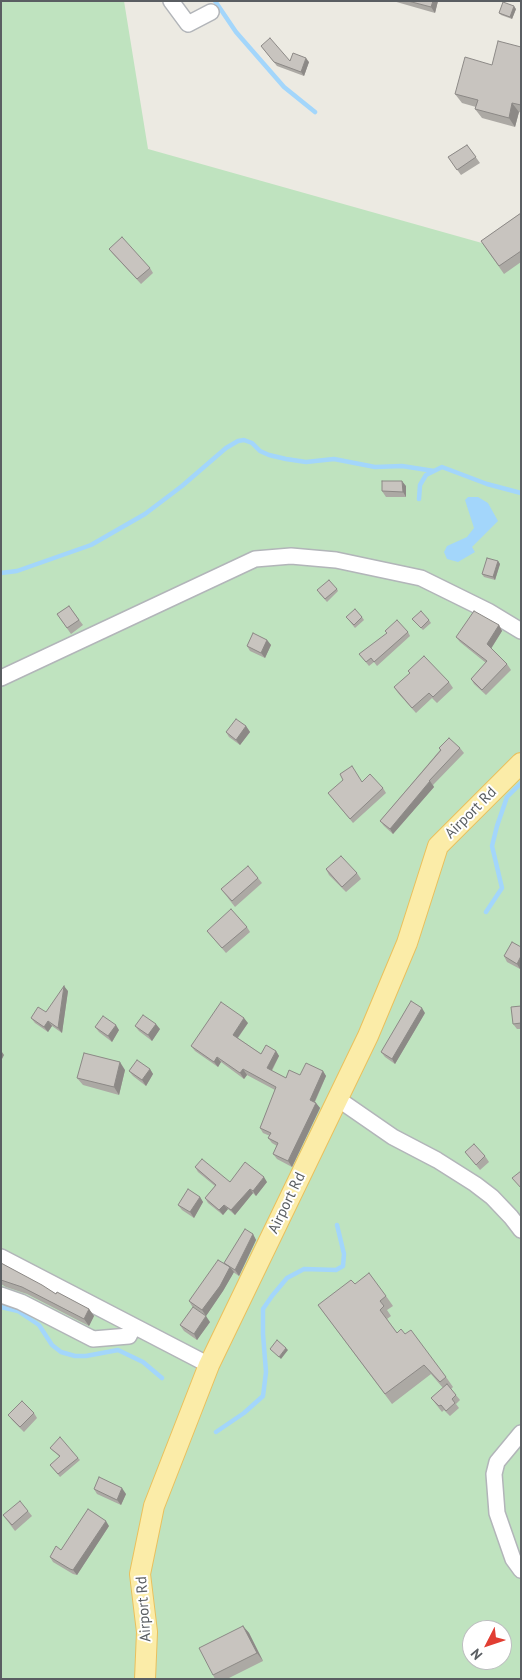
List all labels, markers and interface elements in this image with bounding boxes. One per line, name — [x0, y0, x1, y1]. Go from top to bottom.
street label: Airport Rd — [441, 783, 501, 843]
street label: Airport Rd — [265, 1170, 309, 1236]
street label: Airport Rd — [133, 1576, 155, 1642]
north arrow — [462, 1620, 512, 1670]
text: N — [467, 1645, 486, 1664]

